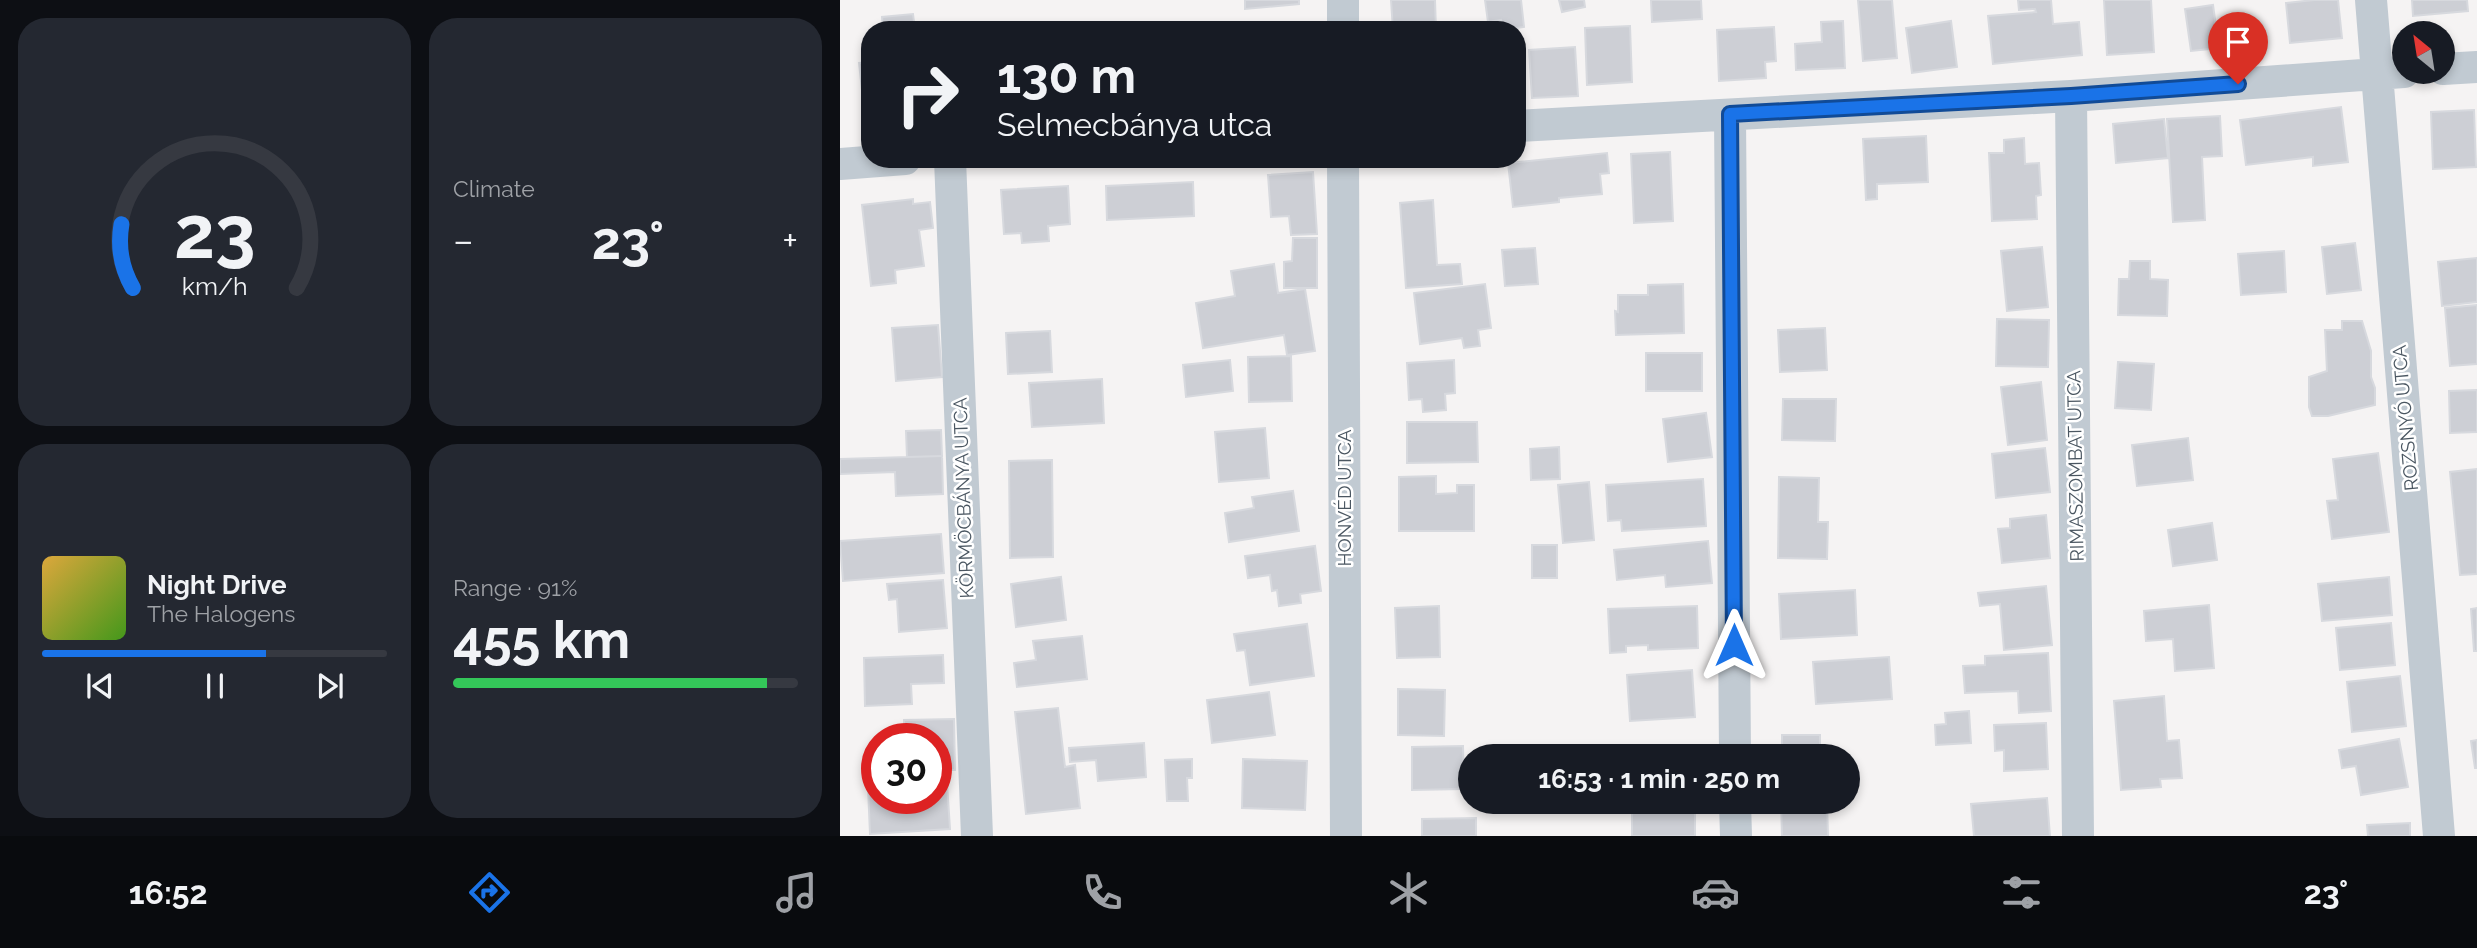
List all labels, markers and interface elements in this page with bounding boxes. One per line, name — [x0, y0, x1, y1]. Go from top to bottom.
pin — [2208, 12.0, 2268, 84]
north arrow — [2392, 21, 2455, 84]
map controls — [2392, 21, 2455, 84]
icon: arrive — [2219, 23, 2257, 61]
text: 130 m — [997, 47, 1136, 104]
icon: right — [882, 49, 973, 140]
text: Selmecbánya utca — [997, 106, 1272, 143]
text: Climate — [453, 175, 535, 202]
text: 23 — [174, 190, 255, 275]
text: 23° — [592, 210, 664, 271]
text: − — [453, 218, 473, 263]
text: + — [782, 218, 798, 263]
text: km/h — [182, 271, 247, 301]
street label: ROZSNYÓ UTCA — [2388, 344, 2422, 492]
street label: RIMASZOMBAT UTCA — [2062, 370, 2088, 562]
street label: KÖRMÖCBÁNYA UTCA — [948, 397, 978, 599]
street label: HONVÉD UTCA — [1333, 429, 1355, 567]
text: Night Drive — [147, 570, 286, 600]
text: Range · 91% — [453, 574, 577, 601]
text: The Halogens — [147, 600, 295, 627]
position arrow — [1697, 608, 1771, 682]
text: 455 km — [453, 609, 630, 670]
icon: previous — [81, 667, 119, 705]
icon: pause — [196, 667, 234, 705]
icon: next — [311, 667, 349, 705]
speed limit sign: 30 — [861, 723, 952, 814]
text: 16:53 · 1 min · 250 m — [1538, 764, 1780, 794]
icon: directions — [465, 868, 514, 917]
icon: music — [772, 868, 821, 917]
icon: phone — [1078, 868, 1127, 917]
icon: climate — [1384, 868, 1433, 917]
icon: car — [1691, 868, 1740, 917]
icon: filters — [1997, 868, 2046, 917]
text: 16:52 — [129, 874, 208, 911]
text: 23° — [2304, 874, 2348, 911]

